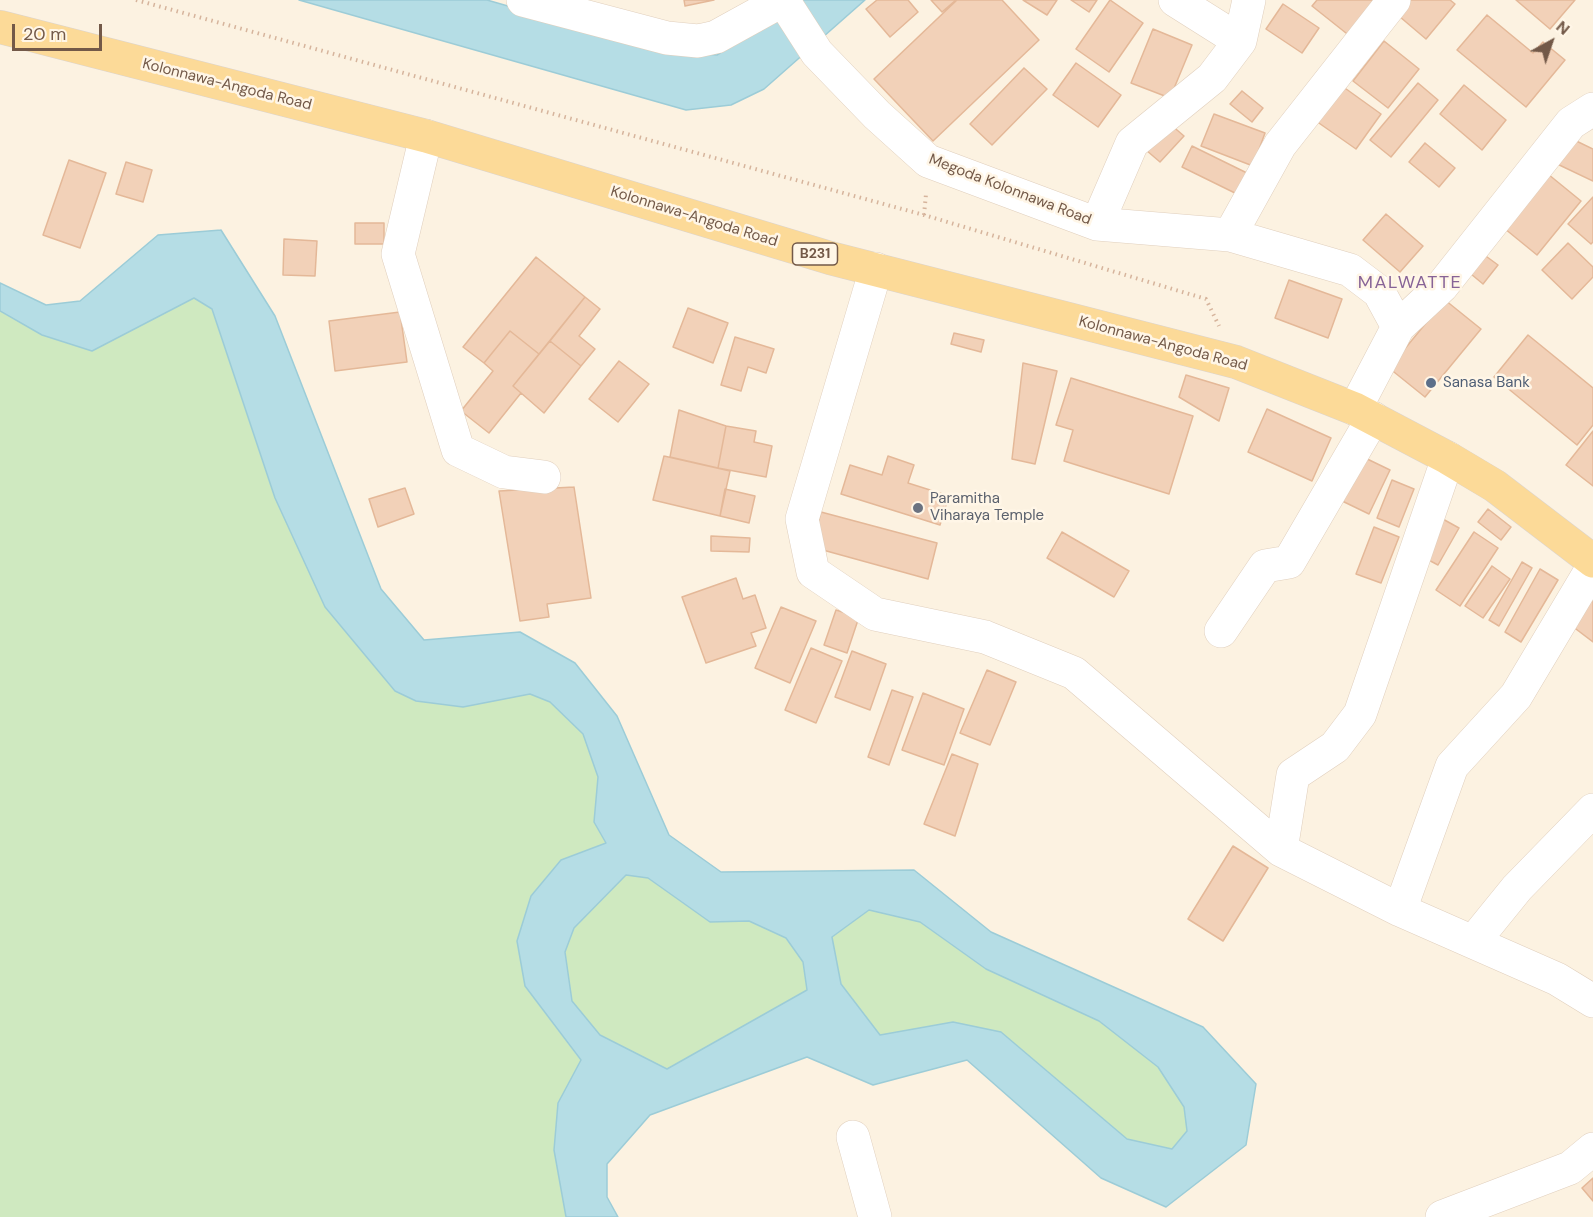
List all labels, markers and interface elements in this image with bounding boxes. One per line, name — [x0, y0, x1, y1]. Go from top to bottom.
scale bar — [15, 12, 105, 50]
north arrow — [1521, 12, 1581, 72]
text: N — [1552, 16, 1574, 40]
text: 20 m — [23, 22, 66, 46]
street label: Kolonnawa-Angoda Road — [141, 55, 313, 115]
street label: Megoda Kolonnawa Road — [926, 151, 1094, 229]
street label: Kolonnawa-Angoda Road — [608, 183, 780, 251]
road number: B231 — [792, 243, 838, 265]
district label: MALWATTE — [1358, 272, 1462, 294]
street label: Kolonnawa-Angoda Road — [1077, 313, 1249, 375]
place label: Sanasa Bank — [1443, 374, 1530, 392]
marker: Sanasa Bank — [1424, 376, 1438, 390]
place label: Paramitha Viharaya Temple — [930, 490, 1044, 525]
marker: Paramitha Viharaya Temple — [911, 501, 925, 515]

